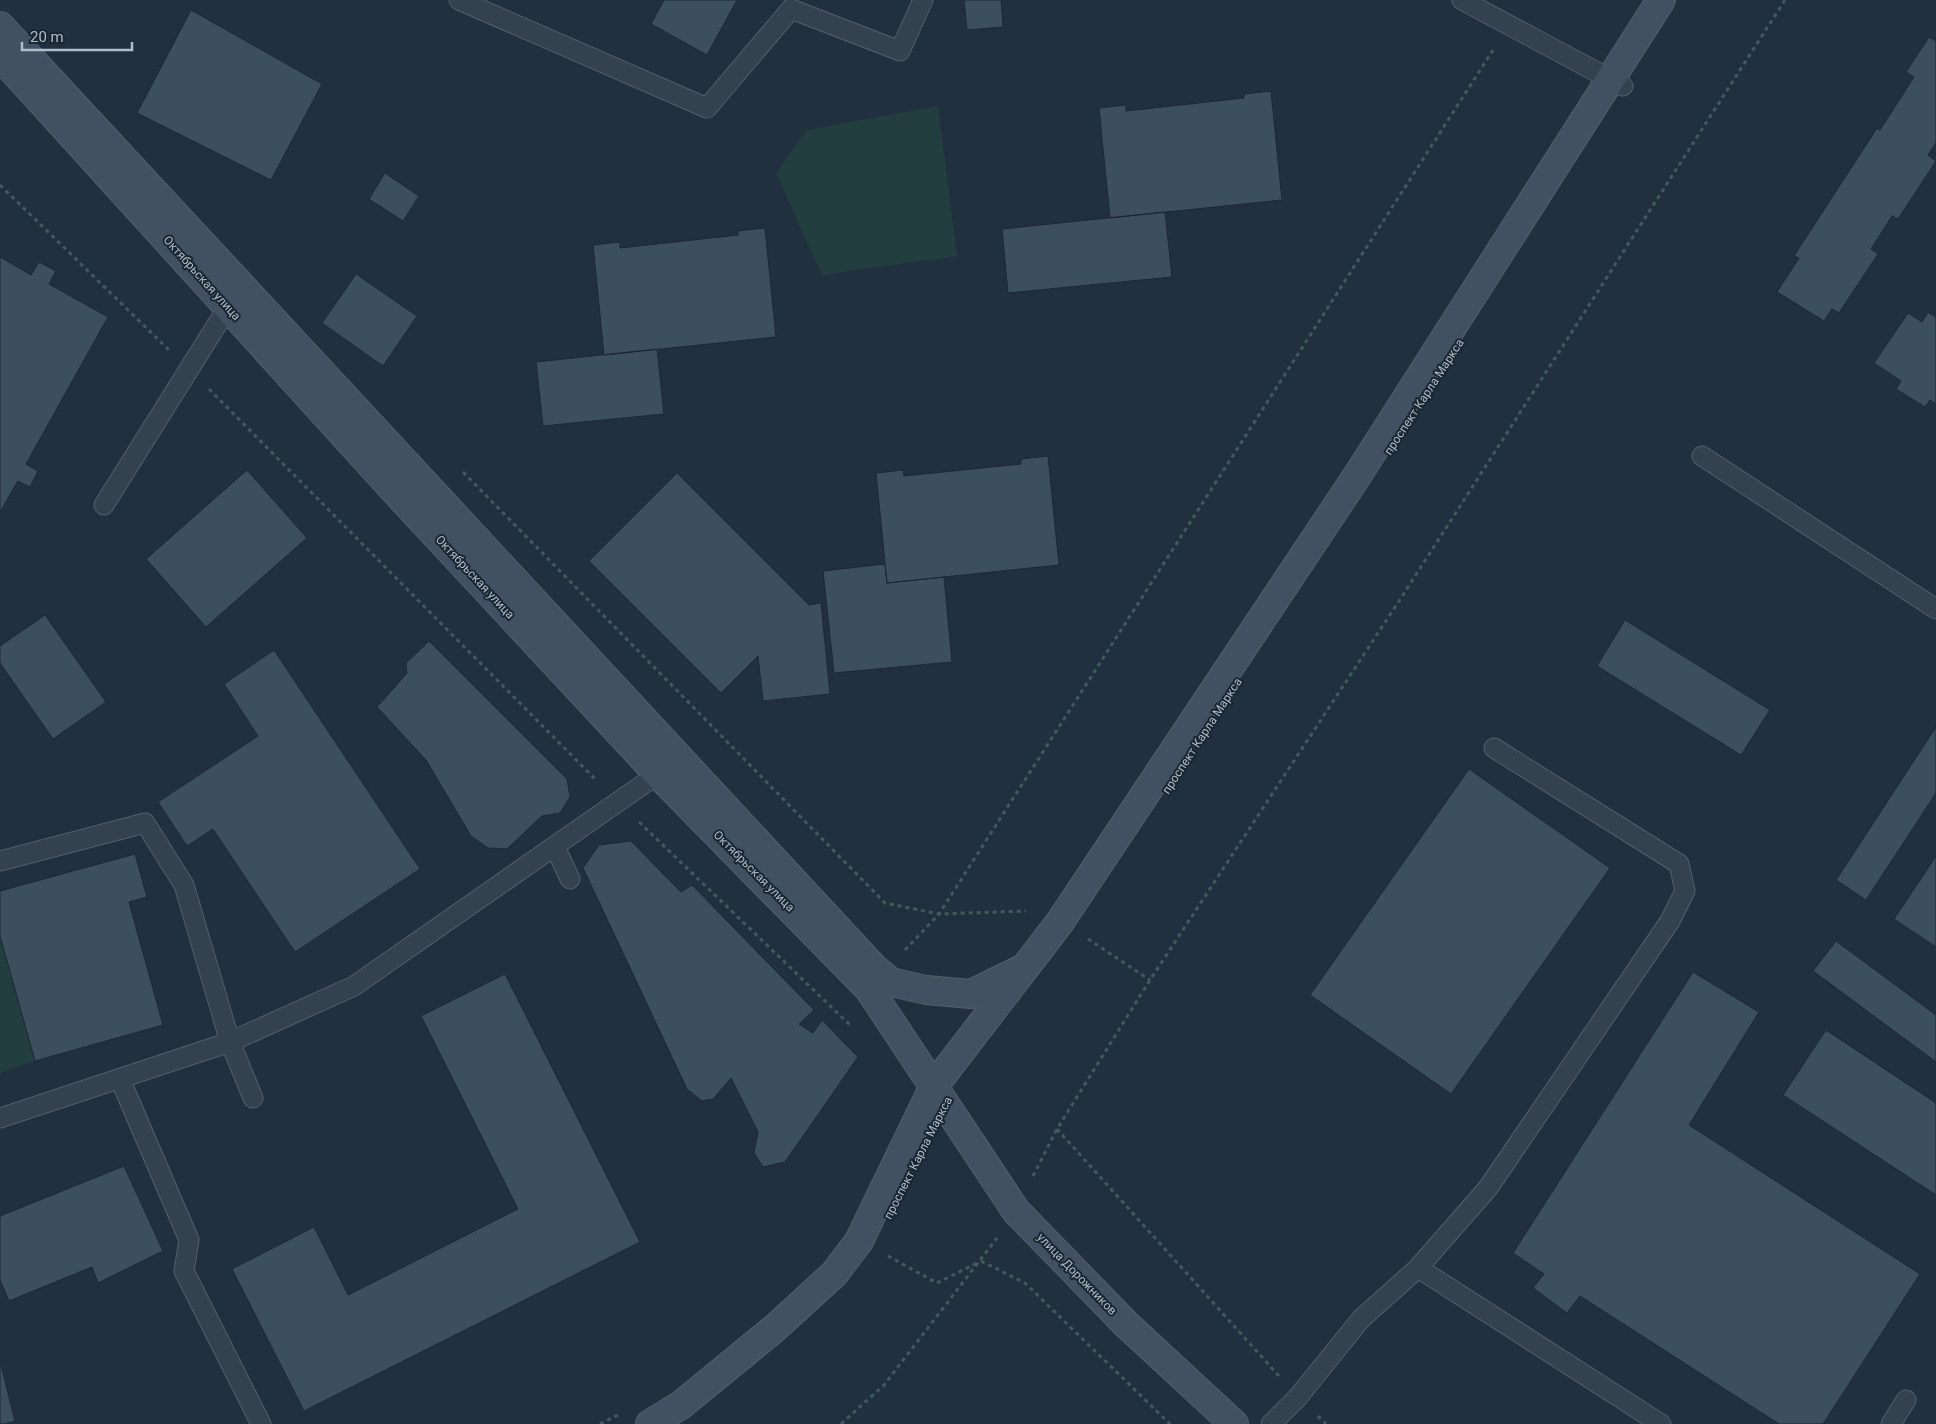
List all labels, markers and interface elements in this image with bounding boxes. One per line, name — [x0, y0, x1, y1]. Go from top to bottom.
scale bar — [22, 20, 132, 52]
text: 20 m — [30, 28, 64, 46]
street label: Октябрьская улица — [160, 233, 244, 323]
street label: проспект Карла Маркса — [1381, 336, 1467, 458]
street label: Октябрьская улица — [433, 532, 517, 622]
street label: проспект Карла Маркса — [1159, 675, 1245, 797]
street label: Октябрьская улица — [711, 828, 797, 914]
street label: проспект Карла Маркса — [881, 1094, 955, 1222]
street label: улица Дорожников — [1034, 1230, 1120, 1318]

